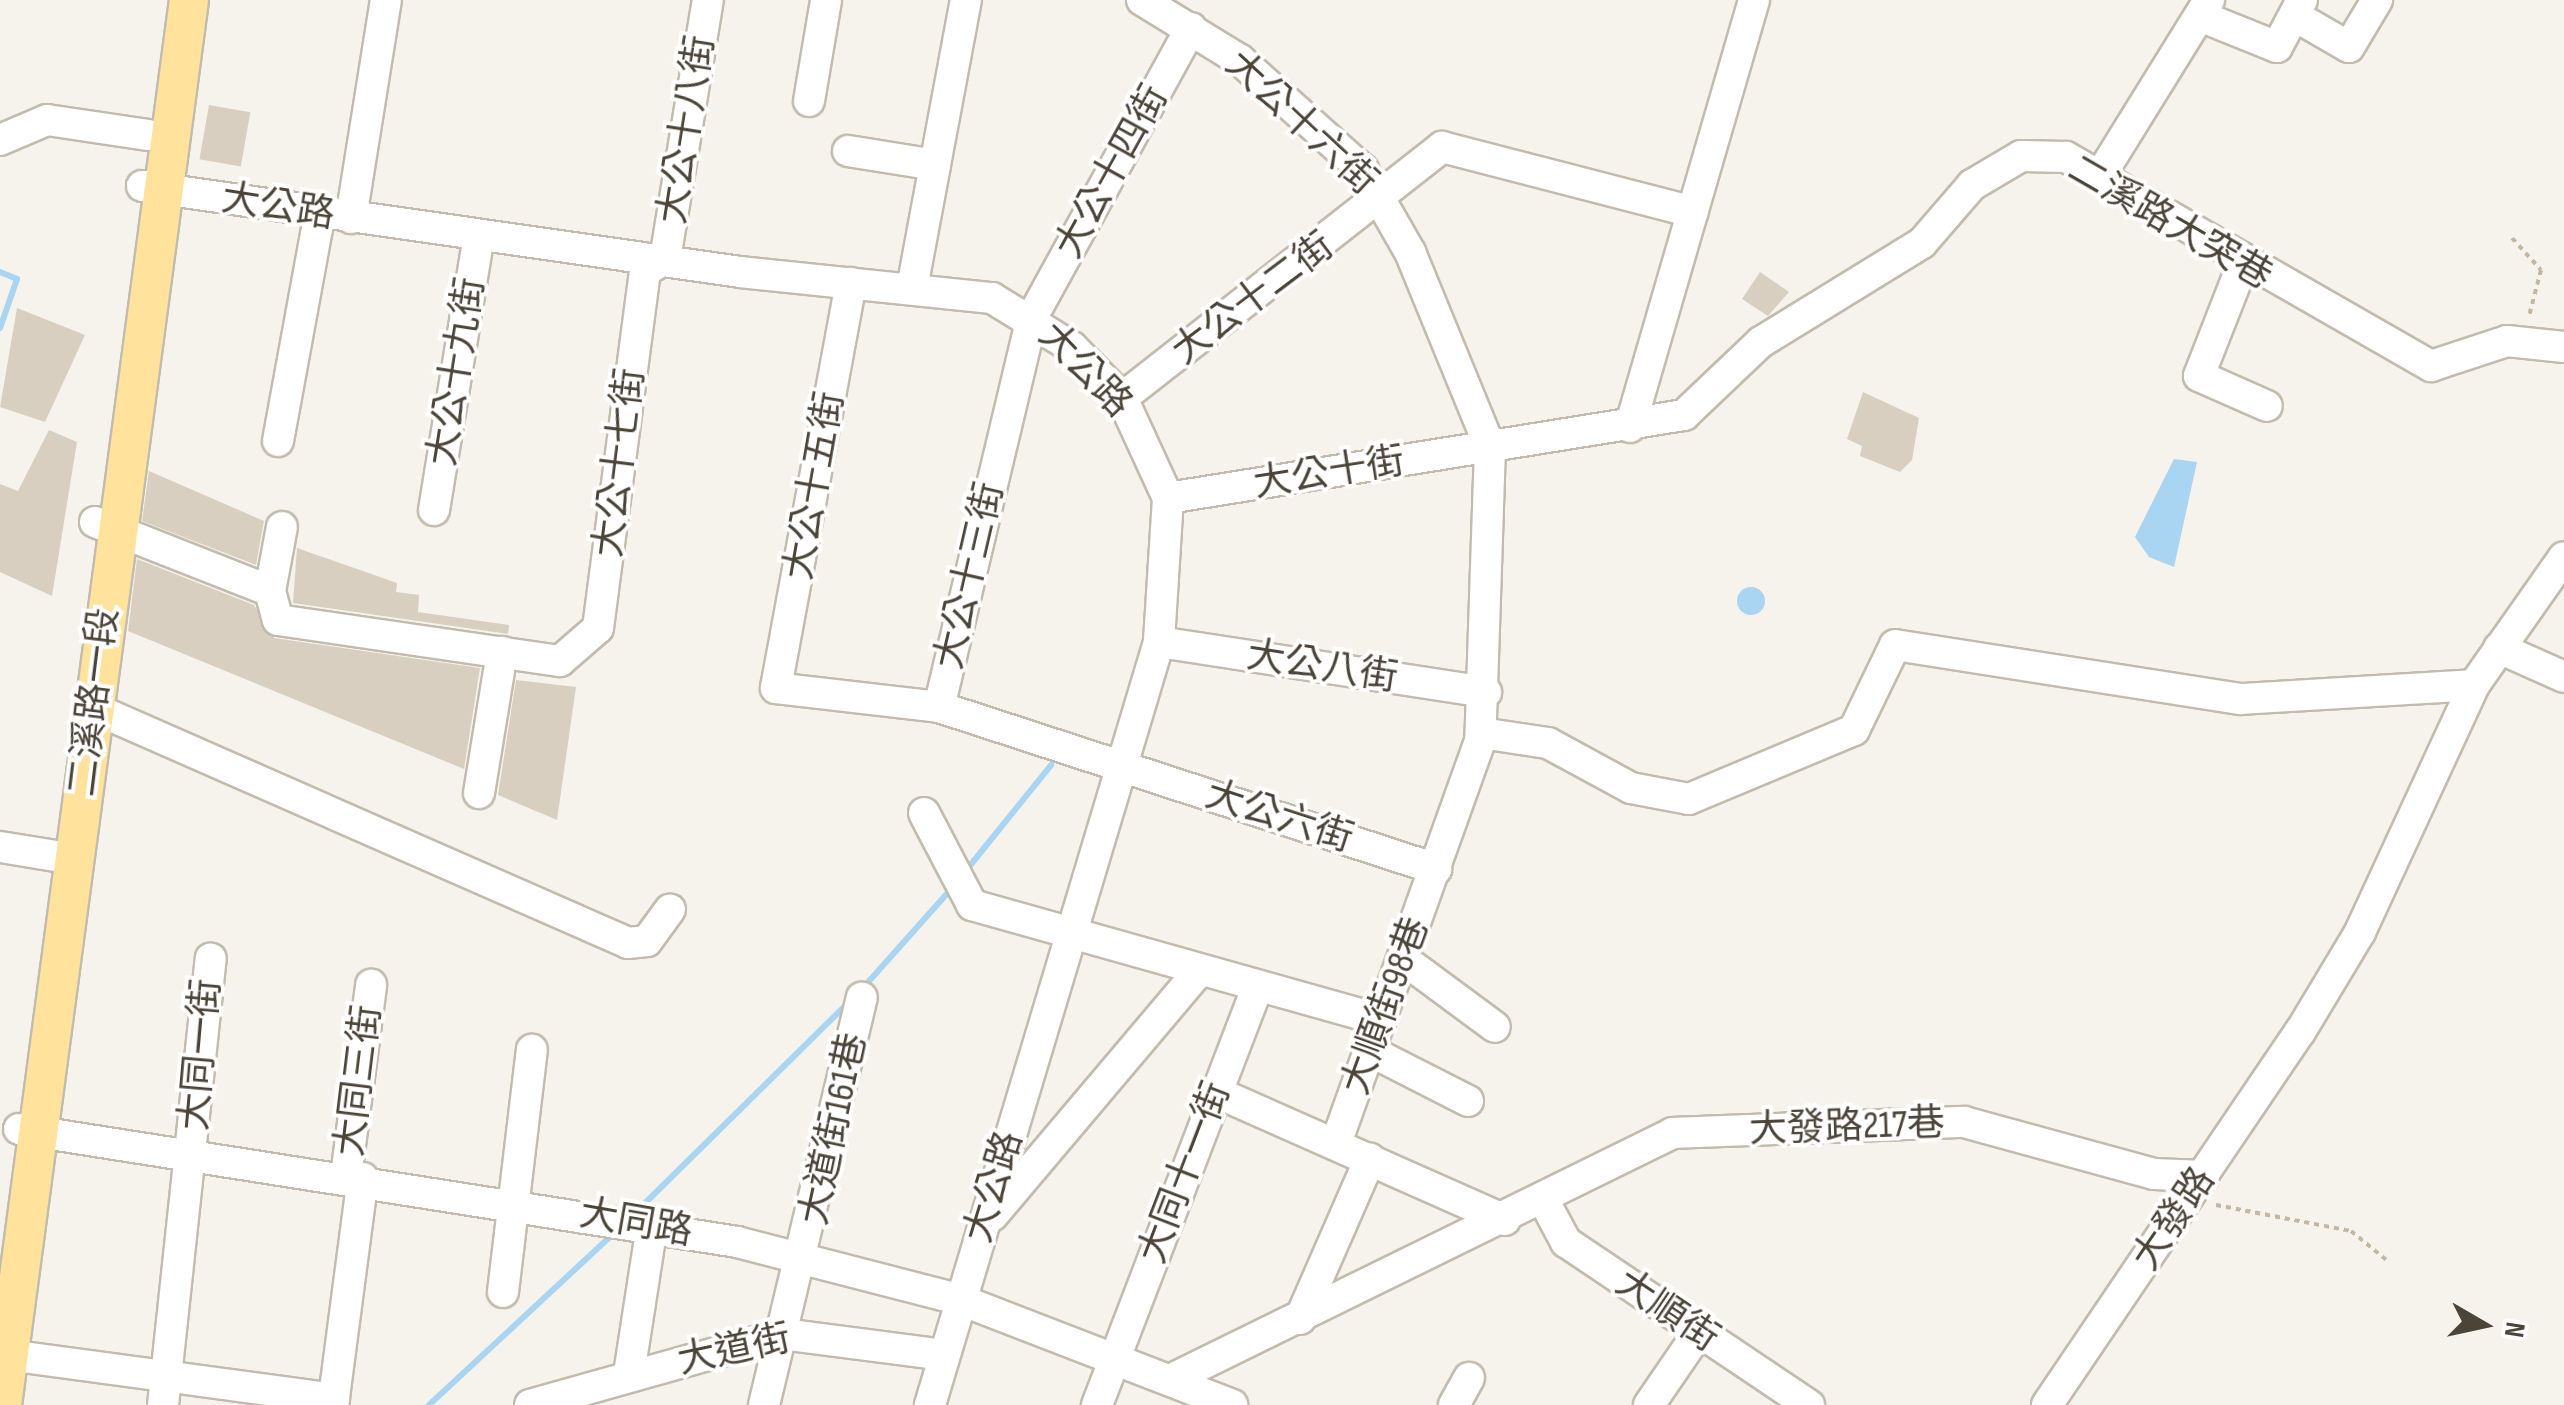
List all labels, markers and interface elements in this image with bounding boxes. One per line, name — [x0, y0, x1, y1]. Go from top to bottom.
street label: 大公十八街 — [650, 33, 724, 227]
street label: 大公十六街 — [1216, 42, 1386, 204]
street label: 大公十四街 — [1046, 78, 1178, 266]
street label: 二溪路大突巷 — [2060, 146, 2280, 300]
street label: 大公路 — [218, 176, 338, 238]
street label: 大公十二街 — [1163, 224, 1343, 374]
street label: 大公十九街 — [420, 275, 494, 469]
street label: 大公路 — [1029, 313, 1141, 427]
street label: 大公十七街 — [586, 366, 654, 560]
street label: 大公十五街 — [776, 388, 854, 584]
street label: 大公十街 — [1250, 439, 1408, 507]
street label: 大公十三街 — [926, 478, 1014, 674]
street label: 二溪路一段 — [60, 605, 128, 799]
street label: 大公八街 — [1243, 633, 1401, 701]
street label: 大公六街 — [1200, 772, 1358, 862]
street label: 大順街98巷 — [1333, 911, 1439, 1101]
street label: 大同一街 — [172, 977, 230, 1133]
street label: 大同三街 — [327, 1003, 391, 1159]
street label: 大道街161巷 — [791, 1029, 877, 1229]
street label: 大同十一街 — [1130, 1076, 1240, 1270]
street label: 大發路217巷 — [1748, 1101, 1946, 1153]
street label: 大公路 — [956, 1126, 1032, 1248]
street label: 大發路 — [2123, 1159, 2225, 1279]
street label: 大同路 — [576, 1191, 696, 1255]
street label: 大順街 — [1607, 1260, 1727, 1362]
north arrow — [2434, 1275, 2534, 1375]
street label: 大道街 — [674, 1316, 794, 1384]
text: N — [2497, 1320, 2532, 1340]

